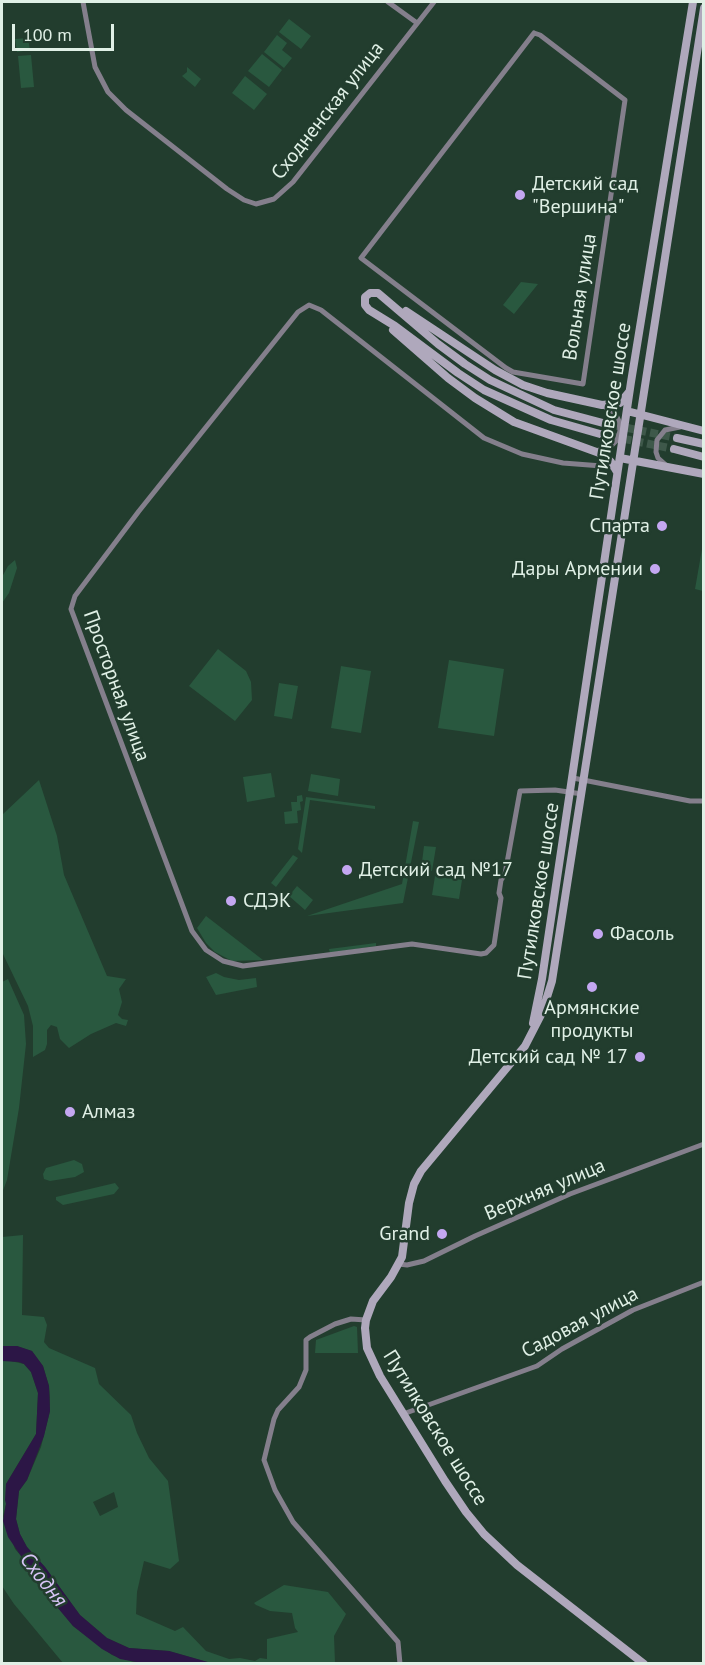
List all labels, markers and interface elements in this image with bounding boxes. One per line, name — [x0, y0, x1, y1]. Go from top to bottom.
scale bar — [15, 12, 117, 50]
text: 100 m — [23, 23, 72, 46]
street label: Сходненская улица — [267, 37, 389, 185]
place label: Детский сад "Вершина" — [532, 172, 638, 219]
marker: Детский сад "Вершина" — [513, 188, 527, 202]
street label: Вольная улица — [558, 232, 602, 362]
street label: Путилковское шоссе — [585, 321, 637, 501]
place label: Спарта — [590, 514, 650, 538]
marker: Спарта — [655, 519, 669, 533]
place label: Дары Армении — [512, 557, 643, 581]
marker: Дары Армении — [648, 562, 662, 576]
street label: Просторная улица — [78, 607, 154, 765]
street label: Путилковское шоссе — [513, 801, 565, 981]
place label: Детский сад №17 — [359, 858, 513, 882]
marker: Детский сад №17 — [340, 863, 354, 877]
place label: СДЭК — [243, 889, 291, 913]
marker: СДЭК — [224, 894, 238, 908]
place label: Фасоль — [610, 922, 674, 946]
marker: Фасоль — [591, 927, 605, 941]
marker: Армянские продукты — [585, 980, 599, 994]
place label: Армянские продукты — [544, 996, 640, 1043]
place label: Детский сад № 17 — [469, 1045, 628, 1069]
marker: Детский сад № 17 — [633, 1050, 647, 1064]
place label: Алмаз — [82, 1100, 135, 1124]
marker: Алмаз — [63, 1105, 77, 1119]
street label: Верхняя улица — [481, 1154, 609, 1226]
place label: Grand — [379, 1222, 430, 1246]
marker: Grand — [435, 1227, 449, 1241]
street label: Садовая улица — [518, 1282, 642, 1364]
street label: Путилковское шоссе — [377, 1346, 493, 1510]
water label: Сходня — [14, 1548, 72, 1612]

